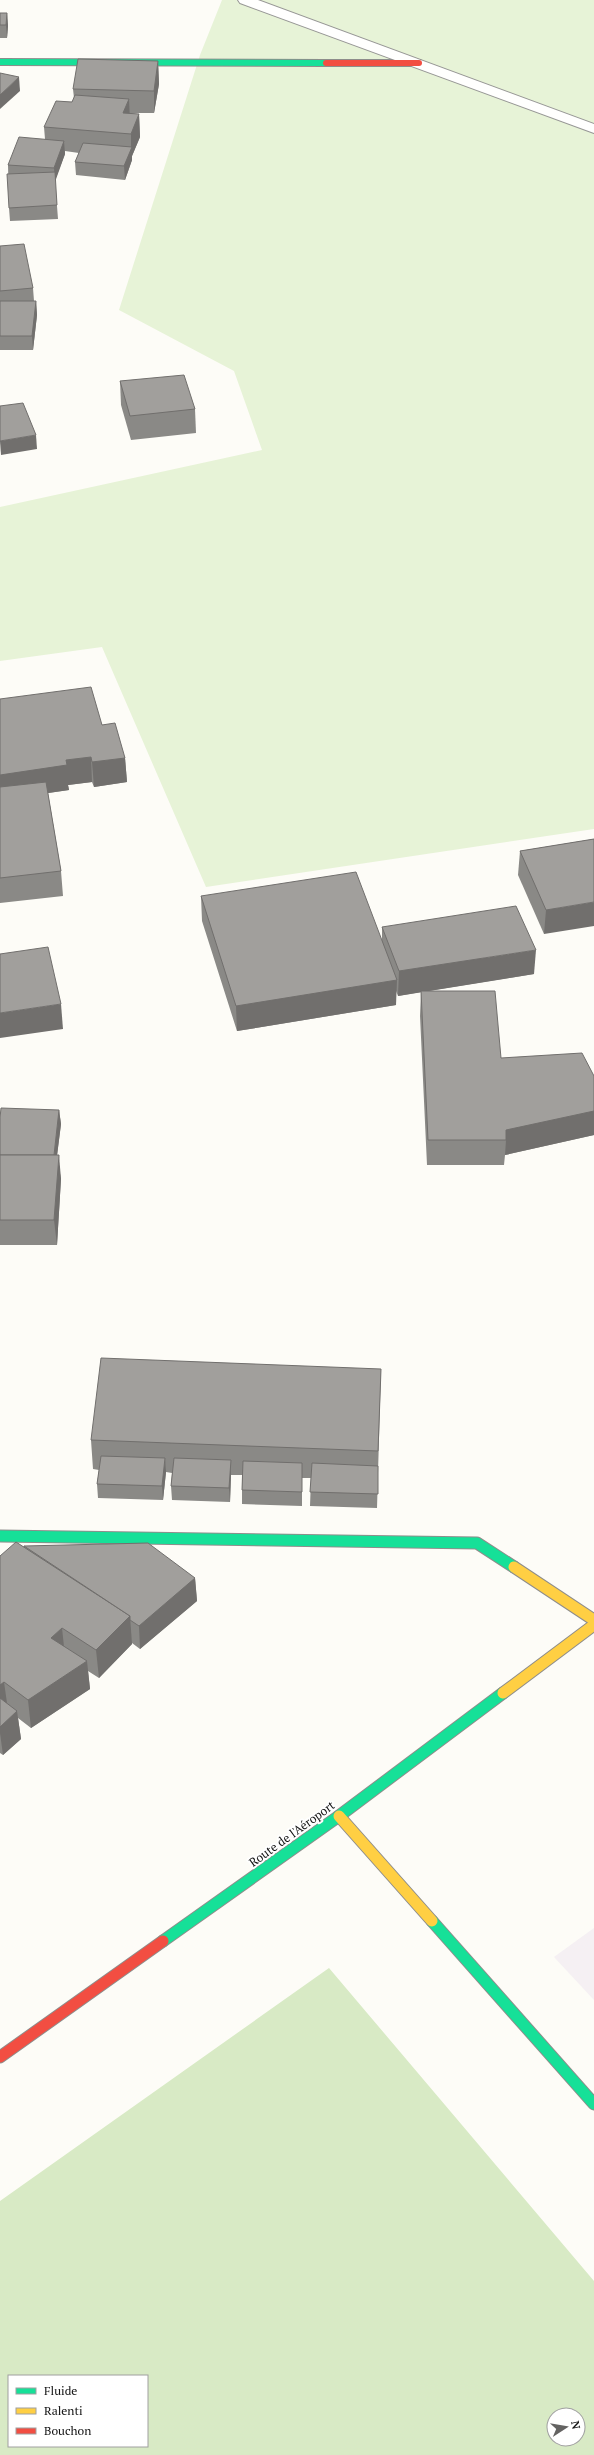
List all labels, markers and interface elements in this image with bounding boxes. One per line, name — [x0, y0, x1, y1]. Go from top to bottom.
street label: Route de l'Aéroport — [246, 1797, 338, 1870]
legend — [8, 2375, 148, 2447]
text: Fluide — [44, 2383, 77, 2398]
text: Ralenti — [44, 2403, 83, 2418]
north arrow — [546, 2407, 586, 2447]
text: N — [568, 2419, 584, 2431]
text: Bouchon — [44, 2423, 91, 2438]

